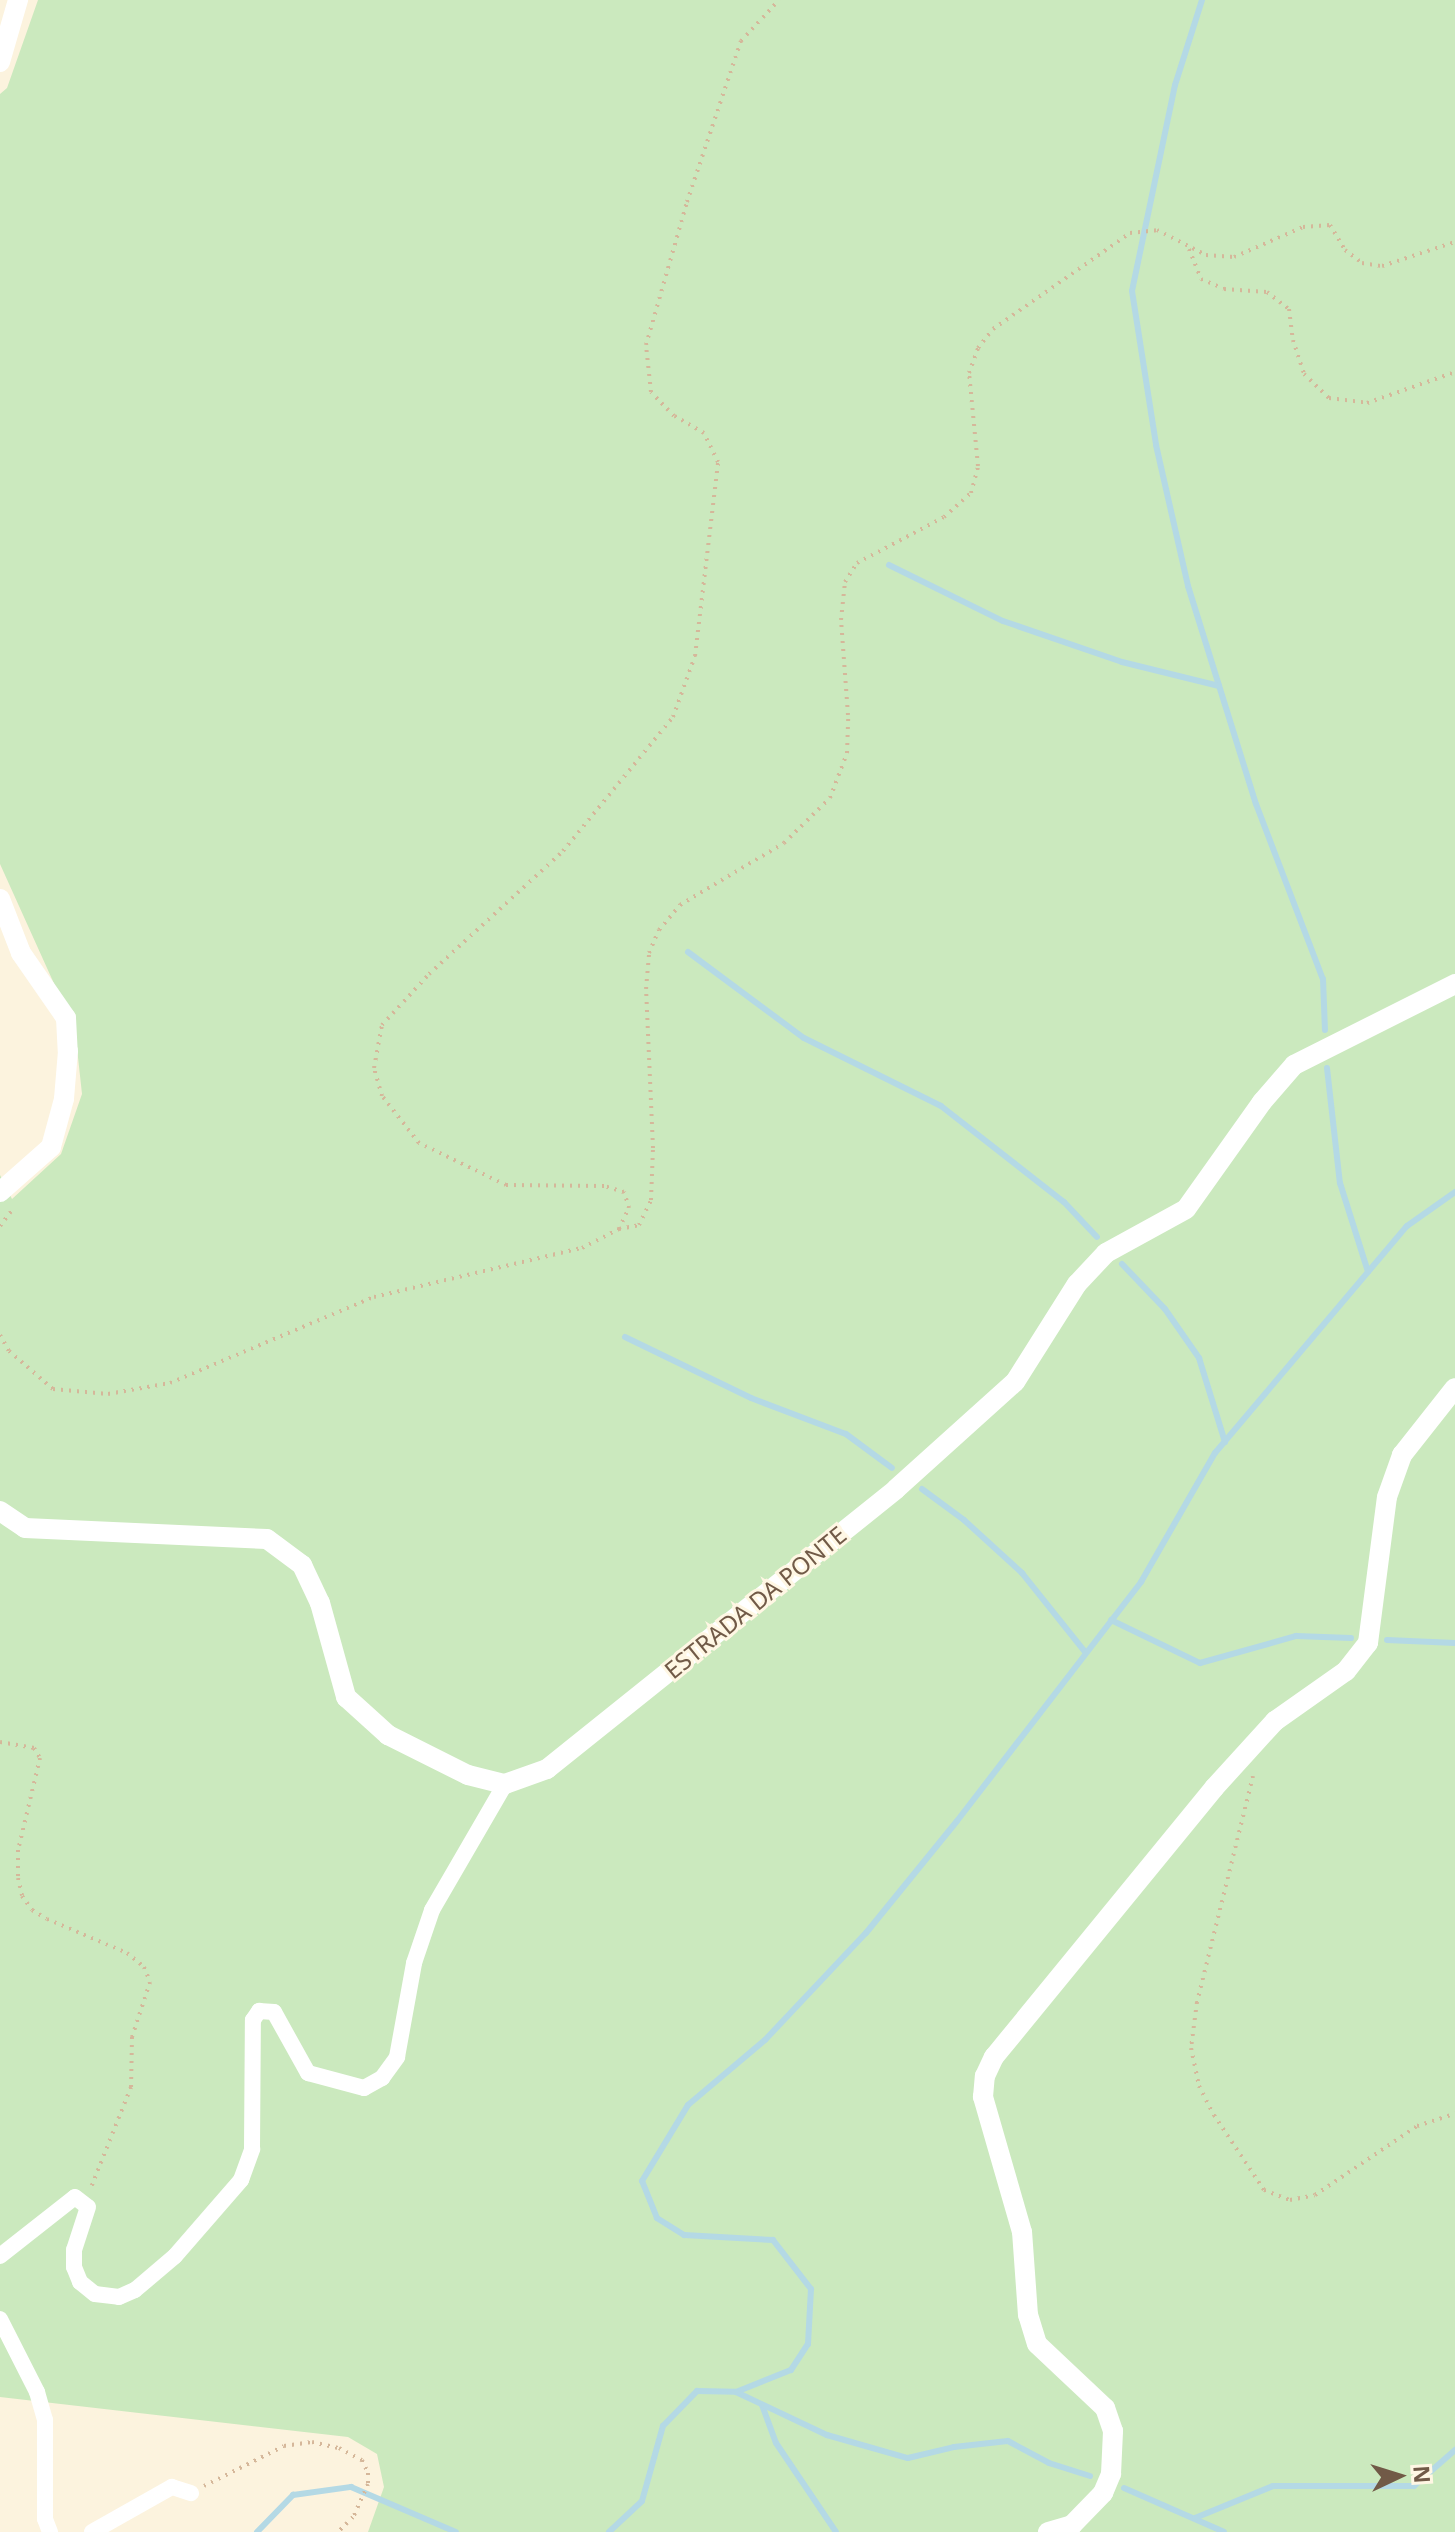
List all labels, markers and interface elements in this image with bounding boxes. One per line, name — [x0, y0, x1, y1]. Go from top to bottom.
street label: ESTRADA DA PONTE — [658, 1520, 852, 1684]
north arrow — [1359, 2436, 1439, 2516]
text: N — [1407, 2464, 1439, 2484]

